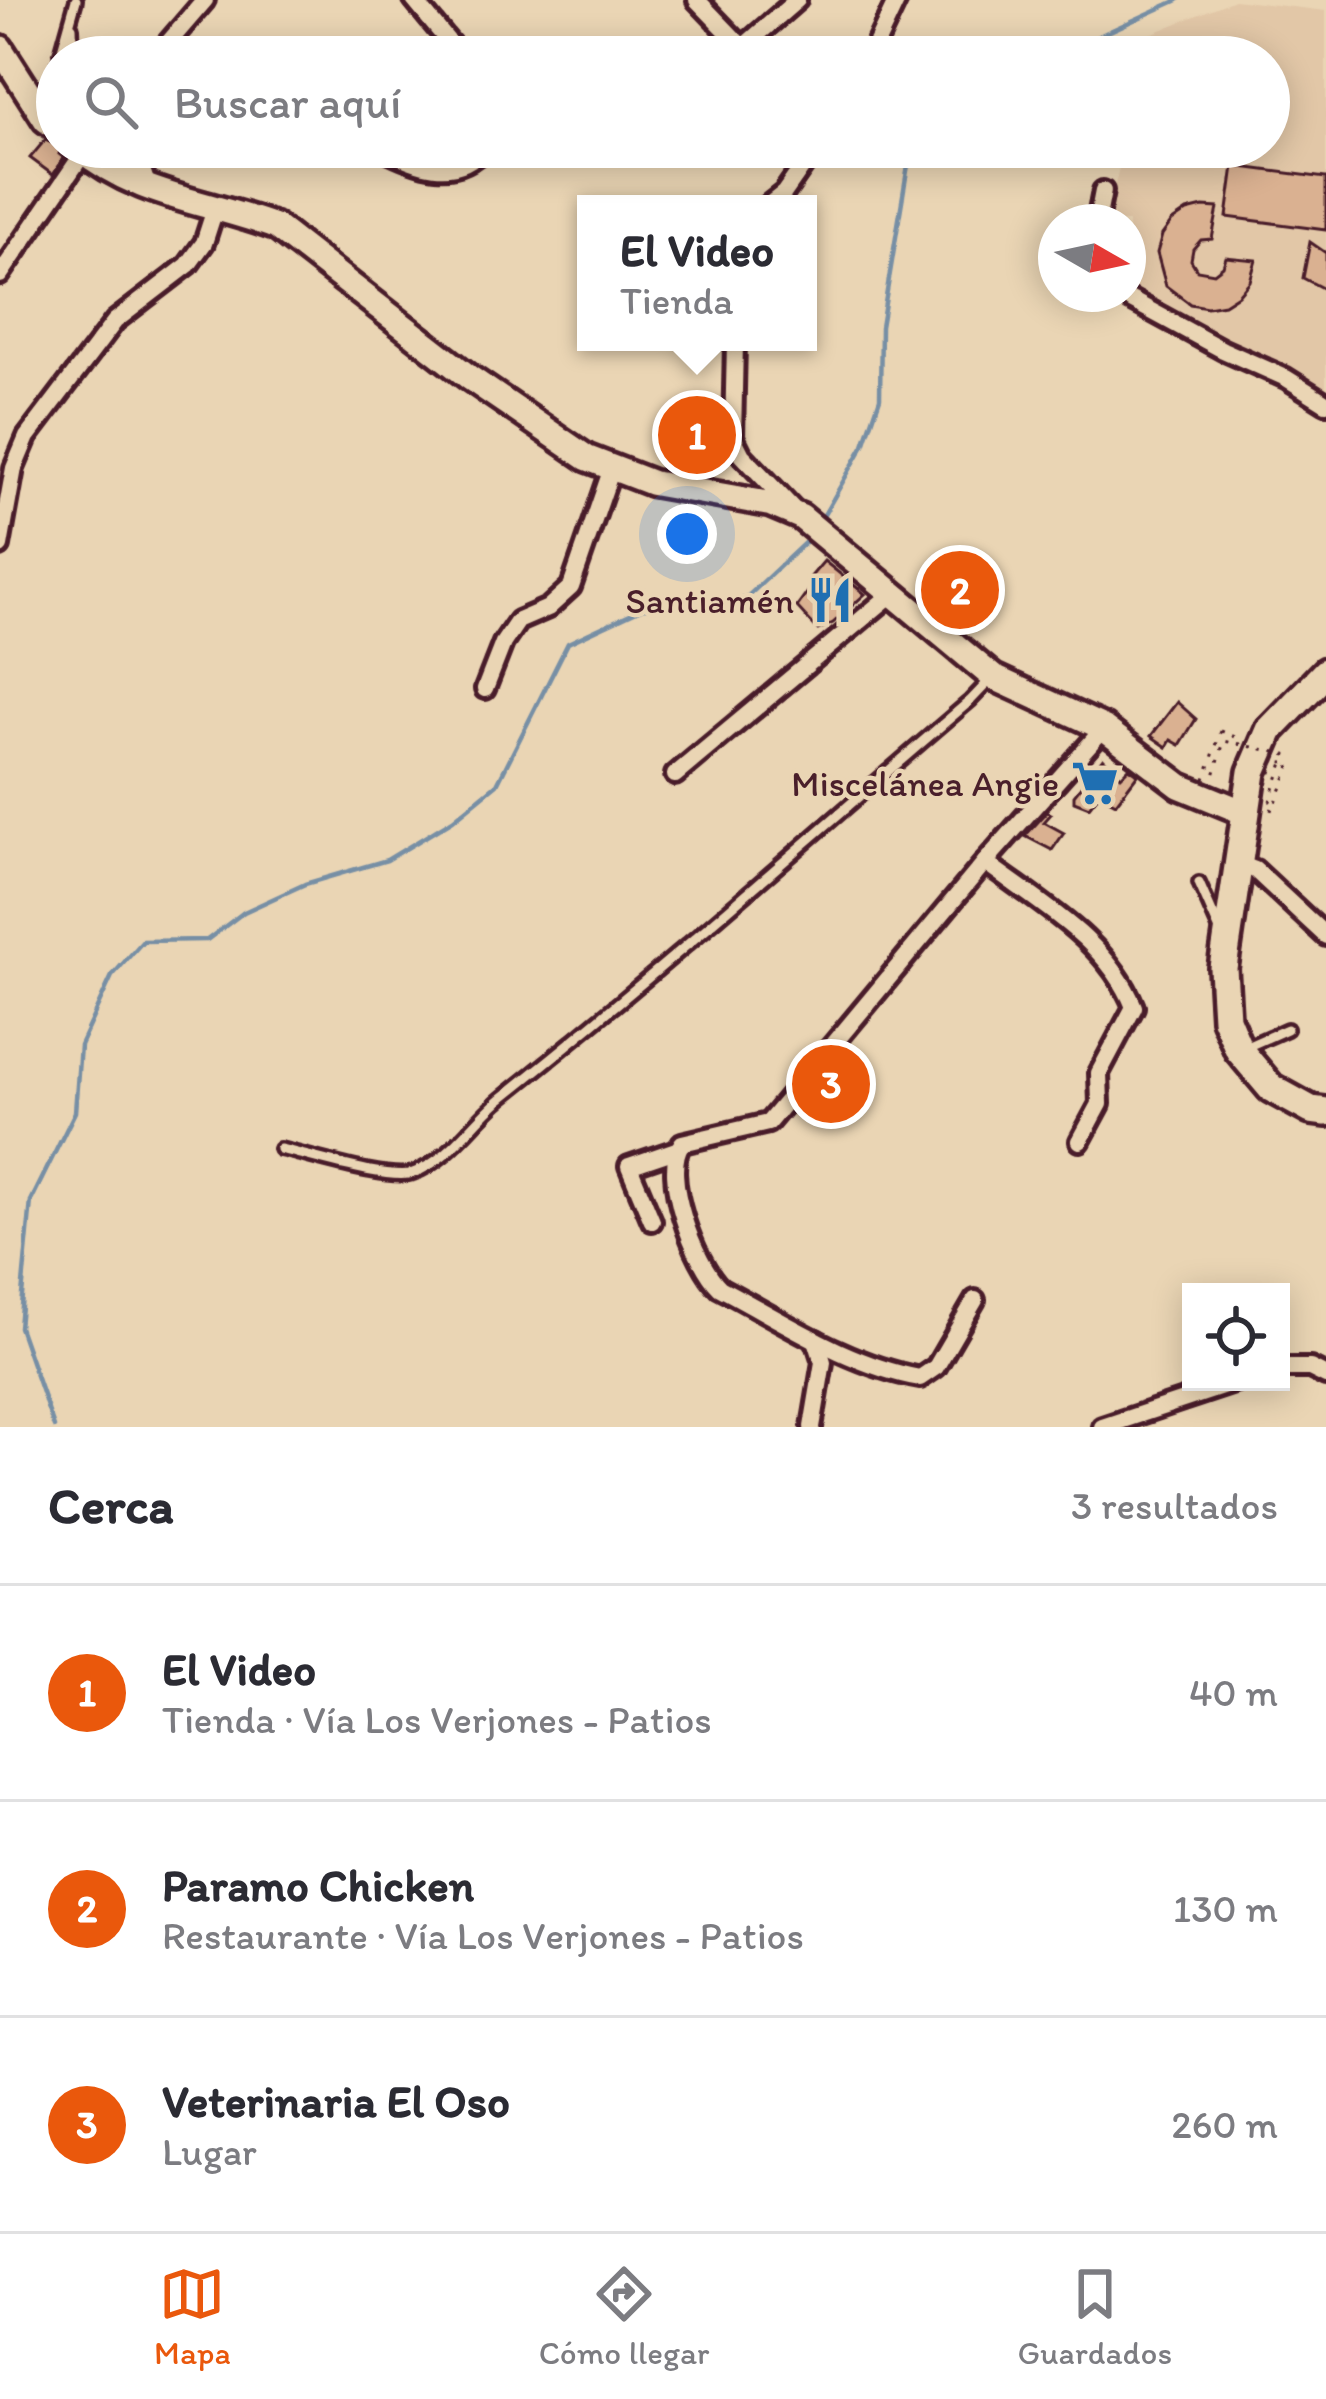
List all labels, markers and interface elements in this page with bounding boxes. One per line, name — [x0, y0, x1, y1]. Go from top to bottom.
search box — [36, 36, 1290, 168]
icon: search — [78, 69, 144, 135]
text: Buscar aquí — [174, 75, 401, 129]
popup — [577, 195, 817, 351]
north arrow — [1038, 204, 1146, 312]
text: El Video — [620, 223, 774, 277]
text: Tienda — [620, 277, 734, 324]
pin: 1 — [658, 390, 736, 480]
your location — [657, 504, 717, 564]
pin: 2 — [921, 545, 999, 635]
restaurant icon: Santiamén — [805, 575, 855, 625]
place label: Santiamén — [625, 579, 794, 622]
supermarket icon: Miscelánea Angie — [1070, 758, 1120, 808]
place label: Miscelánea Angie — [791, 762, 1059, 805]
pin: 3 — [792, 1039, 870, 1129]
map controls — [1182, 1283, 1290, 1391]
button: locate — [1182, 1283, 1290, 1391]
text: Cerca — [48, 1475, 174, 1536]
text: 3 resultados — [1071, 1482, 1278, 1529]
text: El Video — [162, 1642, 316, 1696]
text: 1 — [78, 1669, 96, 1716]
text: 40 m — [1189, 1669, 1278, 1716]
text: Tienda · Vía Los Verjones - Patios — [162, 1696, 712, 1743]
text: Paramo Chicken — [162, 1858, 474, 1912]
text: 2 — [77, 1885, 97, 1932]
text: 130 m — [1173, 1885, 1278, 1932]
text: Restaurante · Vía Los Verjones - Patios — [162, 1912, 804, 1959]
text: Veterinaria El Oso — [162, 2074, 510, 2128]
text: 3 — [76, 2101, 98, 2148]
text: 260 m — [1171, 2101, 1278, 2148]
text: Lugar — [162, 2128, 257, 2175]
tab: Mapa — [154, 2261, 231, 2372]
tab: Cómo llegar — [539, 2261, 710, 2372]
tab: Guardados — [1017, 2261, 1172, 2372]

